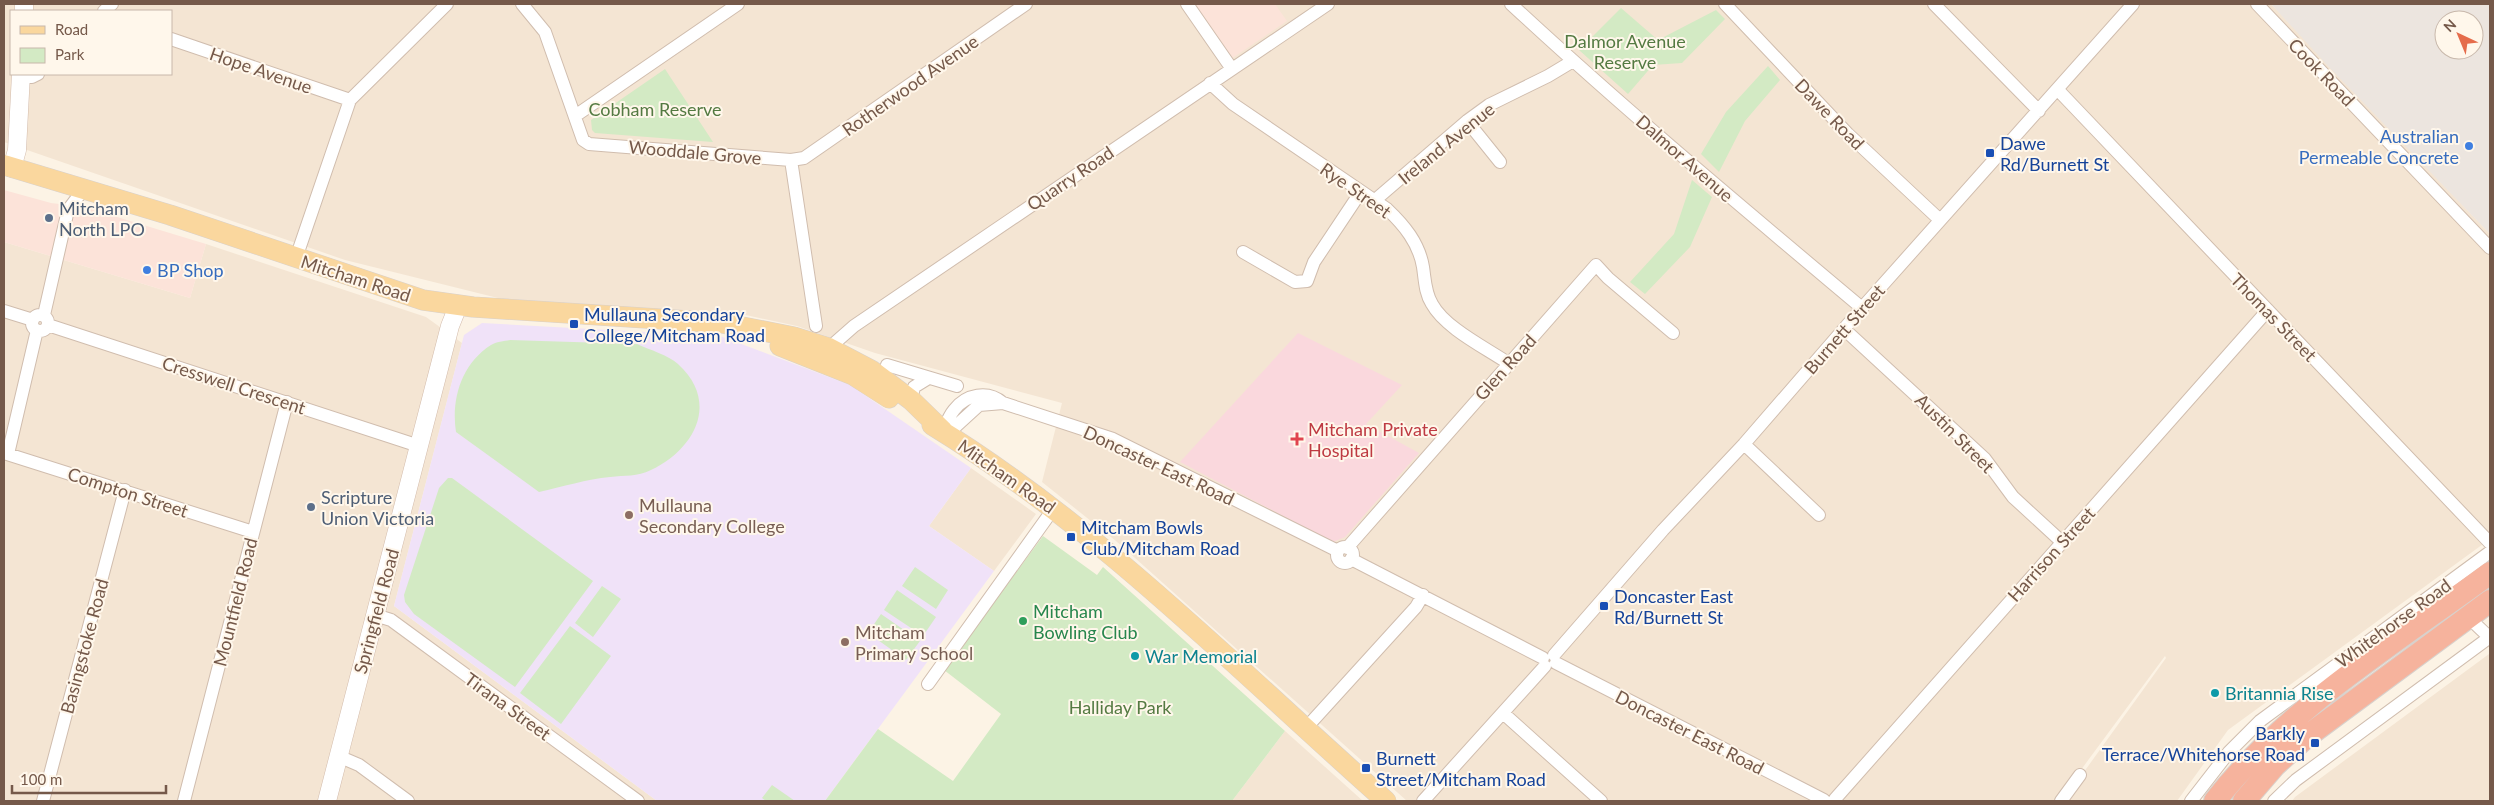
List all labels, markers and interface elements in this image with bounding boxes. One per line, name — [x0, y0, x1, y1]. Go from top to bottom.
legend — [10, 10, 172, 75]
north arrow — [2434, 10, 2484, 60]
text: N — [2440, 15, 2459, 35]
text: Road — [55, 20, 88, 38]
street label: Rotherwood Avenue — [838, 30, 982, 140]
park label: Dalmor Avenue Reserve — [1564, 30, 1686, 73]
street label: Cook Road — [2284, 33, 2360, 111]
street label: Hope Avenue — [207, 42, 315, 98]
text: Park — [55, 45, 85, 63]
street label: Dawe Road — [1791, 74, 1869, 154]
street label: Ireland Avenue — [1393, 97, 1499, 189]
park label: Cobham Reserve — [588, 98, 722, 120]
street label: Dalmor Avenue — [1632, 110, 1738, 206]
place label: Australian Permeable Concrete — [2299, 125, 2459, 168]
place label: Dawe Rd/Burnett St — [2000, 132, 2110, 175]
street label: Wooddale Grove — [628, 135, 762, 169]
marker: Australian Permeable Concrete — [2463, 140, 2475, 152]
street label: Quarry Road — [1023, 141, 1117, 215]
marker: Dawe Rd/Burnett St — [1984, 147, 1996, 159]
street label: Rye Street — [1316, 158, 1396, 223]
place label: Mitcham North LPO — [59, 197, 145, 240]
marker: Mitcham North LPO — [43, 212, 55, 224]
street label: Mitcham Road — [298, 250, 414, 306]
place label: BP Shop — [157, 259, 224, 281]
marker: BP Shop — [141, 264, 153, 276]
street label: Thomas Street — [2226, 268, 2322, 366]
street label: Burnett Street — [1799, 279, 1889, 378]
place label: Mullauna Secondary College/Mitcham Road — [584, 303, 765, 346]
marker: Mullauna Secondary College/Mitcham Road — [568, 318, 580, 330]
street label: Glen Road — [1470, 329, 1540, 405]
street label: Cresswell Crescent — [159, 351, 309, 419]
street label: Austin Street — [1911, 389, 2000, 478]
place label: Mitcham Private Hospital — [1308, 418, 1438, 461]
street label: Doncaster East Road — [1080, 420, 1238, 510]
marker: Mitcham Private Hospital — [1290, 432, 1304, 446]
street label: Mitcham Road — [954, 434, 1060, 518]
street label: Compton Street — [65, 462, 192, 522]
place label: Scripture Union Victoria — [321, 486, 434, 529]
place label: Mullauna Secondary College — [639, 494, 785, 537]
marker: Scripture Union Victoria — [305, 501, 317, 513]
street label: Harrison Street — [2003, 502, 2100, 606]
marker: Mullauna Secondary College — [623, 509, 635, 521]
place label: Mitcham Bowls Club/Mitcham Road — [1081, 516, 1240, 559]
marker: Mitcham Bowls Club/Mitcham Road — [1065, 531, 1077, 543]
street label: Mountfield Road — [208, 535, 262, 669]
street label: Springfield Road — [349, 546, 403, 676]
street label: Whitehorse Road — [2331, 574, 2455, 672]
street label: Basingstoke Road — [55, 576, 113, 716]
place label: Doncaster East Rd/Burnett St — [1614, 585, 1734, 628]
place label: Mitcham Bowling Club — [1033, 600, 1138, 643]
marker: Doncaster East Rd/Burnett St — [1598, 600, 1610, 612]
marker: Mitcham Bowling Club — [1017, 615, 1029, 627]
place label: Mitcham Primary School — [855, 621, 973, 664]
marker: Mitcham Primary School — [839, 636, 851, 648]
place label: War Memorial — [1145, 645, 1257, 667]
marker: War Memorial — [1129, 650, 1141, 662]
street label: Tirana Street — [461, 667, 556, 745]
place label: Britannia Rise — [2225, 682, 2333, 704]
street label: Doncaster East Road — [1612, 685, 1768, 779]
marker: Britannia Rise — [2209, 687, 2221, 699]
park label: Halliday Park — [1069, 696, 1172, 718]
place label: Barkly Terrace/Whitehorse Road — [2102, 722, 2306, 765]
marker: Barkly Terrace/Whitehorse Road — [2309, 737, 2321, 749]
place label: Burnett Street/Mitcham Road — [1376, 747, 1546, 790]
scale bar — [12, 762, 166, 794]
marker: Burnett Street/Mitcham Road — [1360, 762, 1372, 774]
text: 100 m — [20, 770, 62, 788]

